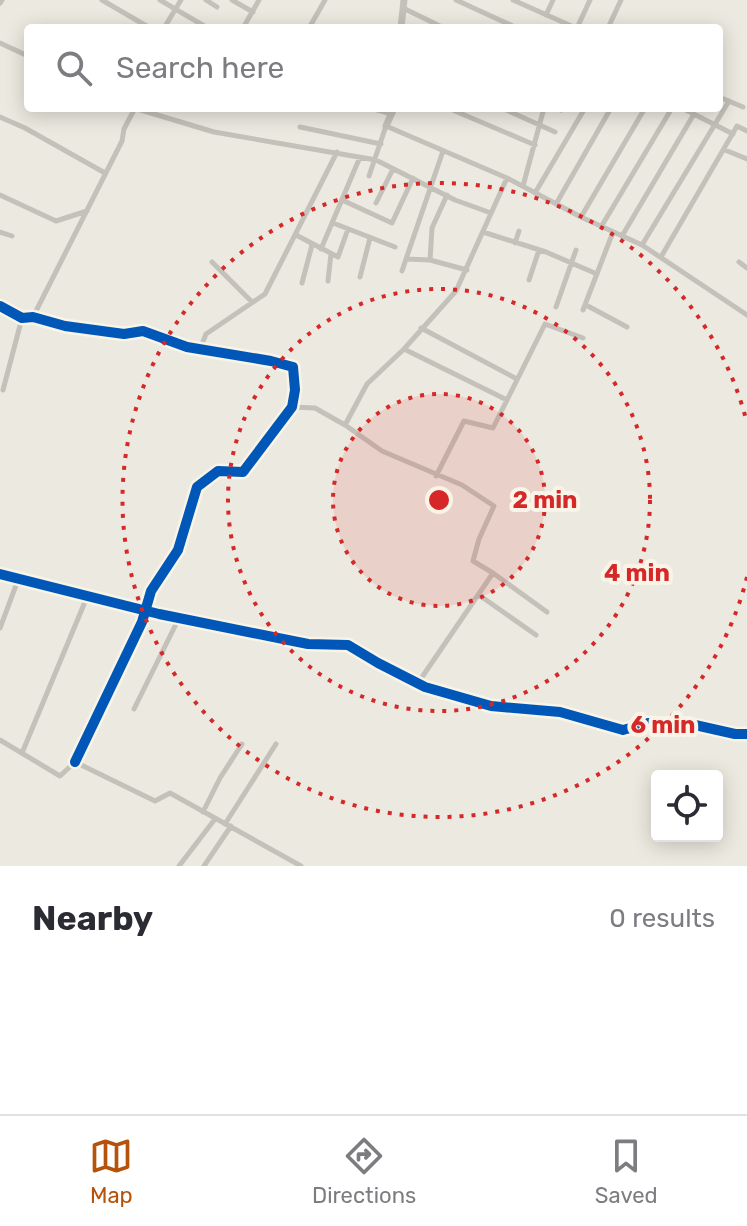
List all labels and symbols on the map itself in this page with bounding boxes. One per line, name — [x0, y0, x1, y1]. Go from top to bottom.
centre of rings — [425, 486, 453, 514]
text: 2 min — [513, 486, 578, 514]
text: 4 min — [604, 559, 670, 587]
text: 6 min — [630, 711, 696, 739]

